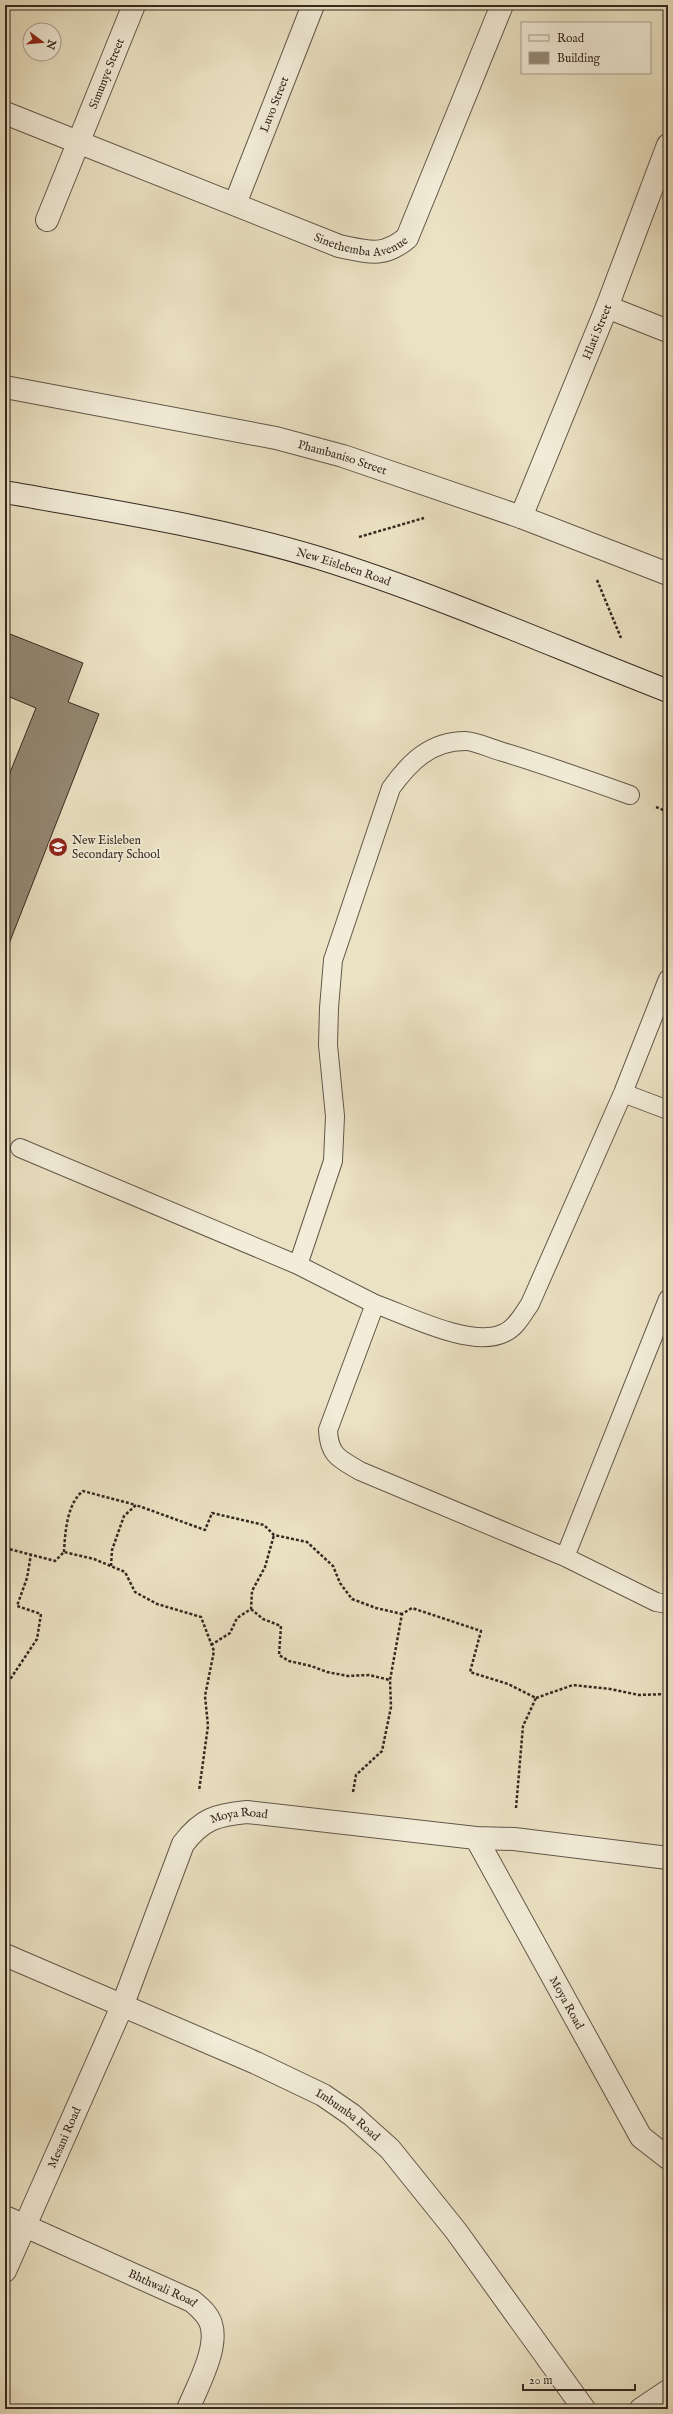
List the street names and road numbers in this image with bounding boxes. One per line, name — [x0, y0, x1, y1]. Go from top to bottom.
street label: Simunye Street — [86, 36, 128, 111]
street label: Luvo Street — [257, 74, 292, 135]
street label: Sinethemba Avenue — [310, 227, 408, 241]
street label: Hlati Street — [579, 302, 615, 362]
street label: Phambaniso Street — [296, 437, 389, 478]
street label: New Eisleben Road — [294, 545, 393, 590]
street label: Moya Road — [208, 1805, 269, 1827]
street label: Moya Road — [546, 1974, 587, 2033]
street label: Imbumba Road — [313, 2086, 383, 2145]
street label: Mesani Road — [44, 2104, 85, 2171]
street label: Bhthwali Road — [126, 2266, 201, 2311]

